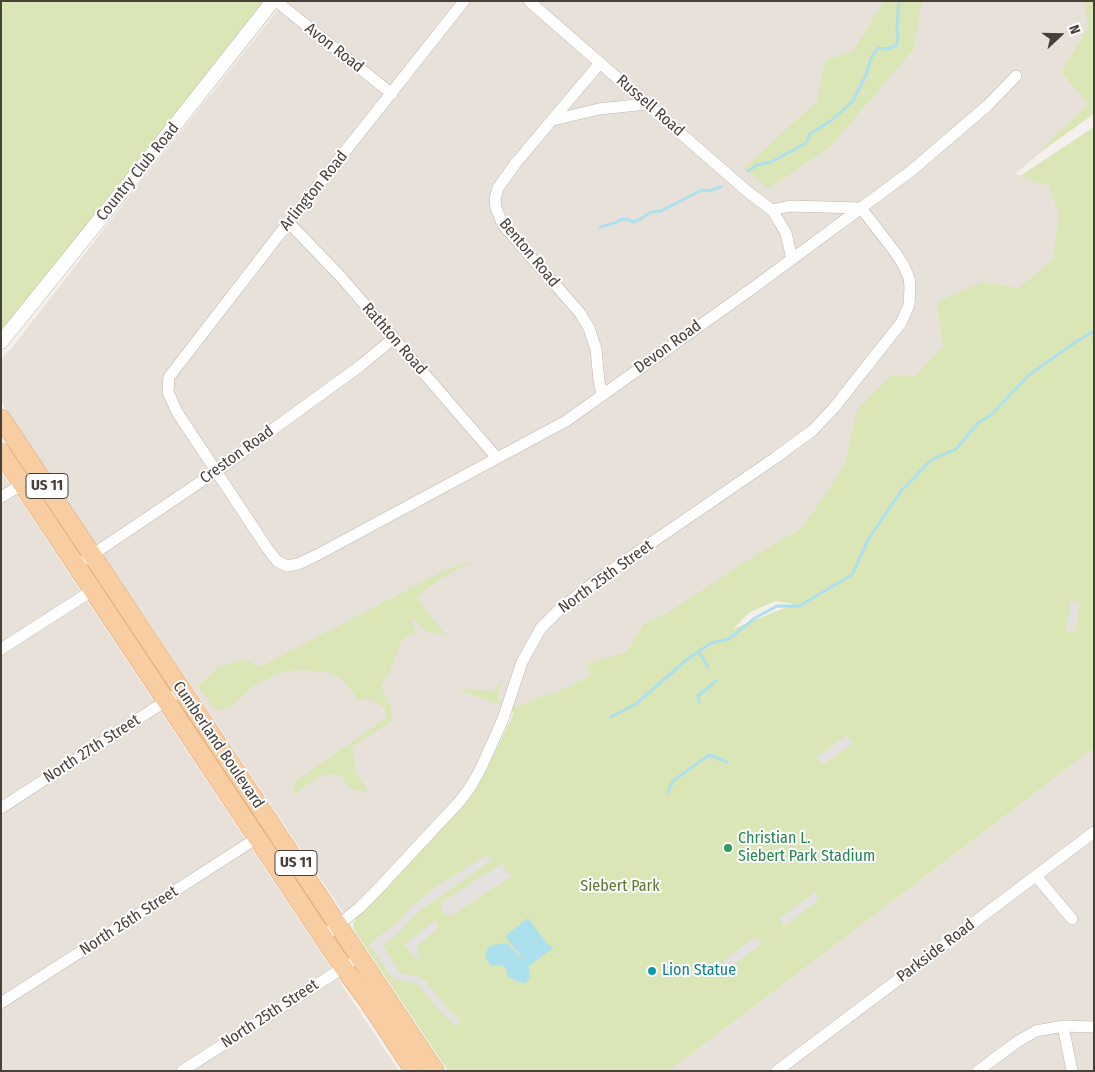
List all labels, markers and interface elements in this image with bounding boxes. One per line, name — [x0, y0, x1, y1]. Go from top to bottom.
north arrow — [1035, 10, 1085, 60]
street label: Avon Road — [301, 19, 367, 77]
text: N — [1065, 22, 1084, 36]
street label: Russell Road — [612, 71, 688, 141]
street label: Country Club Road — [93, 119, 183, 225]
street label: Arlington Road — [276, 147, 352, 235]
street label: Benton Road — [495, 215, 563, 291]
street label: Rathton Road — [358, 299, 430, 379]
street label: Devon Road — [631, 316, 705, 378]
street label: Creston Road — [196, 422, 278, 488]
road number: US 11 — [26, 474, 68, 498]
street label: North 25th Street — [555, 536, 657, 618]
street label: Cumberland Boulevard — [168, 678, 268, 812]
street label: North 27th Street — [40, 711, 144, 787]
place label: Christian L. Siebert Park Stadium — [738, 829, 875, 867]
marker: Christian L. Siebert Park Stadium — [722, 842, 734, 854]
road number: US 11 — [275, 850, 317, 876]
park label: Siebert Park — [580, 877, 660, 897]
street label: North 26th Street — [76, 882, 182, 960]
street label: Parkside Road — [893, 915, 979, 987]
place label: Lion Statue — [662, 961, 736, 981]
marker: Lion Statue — [646, 965, 658, 977]
street label: North 25th Street — [218, 975, 322, 1053]

